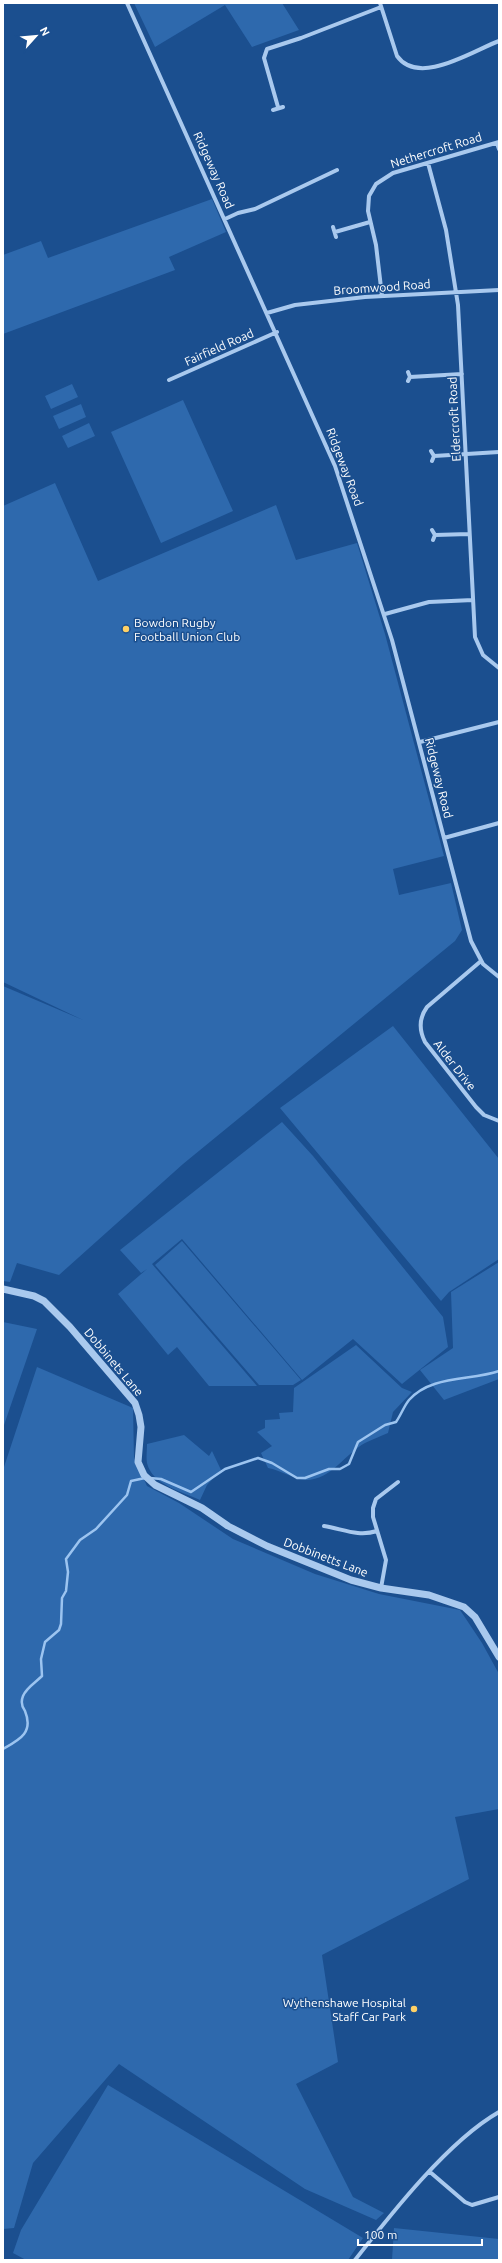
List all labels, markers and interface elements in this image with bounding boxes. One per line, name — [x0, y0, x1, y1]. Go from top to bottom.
north arrow — [16, 16, 56, 56]
text: N — [38, 25, 52, 38]
street label: Ridgeway Road — [191, 130, 237, 210]
street label: Nethercroft Road — [389, 130, 483, 170]
street label: Broomwood Road — [333, 277, 431, 297]
street label: Fairfield Road — [182, 326, 256, 368]
street label: Eldercroft Road — [445, 376, 463, 462]
street label: Ridgeway Road — [324, 426, 366, 508]
place label: Bowdon Rugby Football Union Club — [134, 616, 240, 643]
marker: Bowdon Rugby Football Union Club — [121, 624, 131, 634]
street label: Ridgeway Road — [423, 736, 455, 820]
street label: Alder Drive — [431, 1037, 479, 1093]
street label: Dobbinets Lane — [82, 1326, 146, 1398]
street label: Dobbinetts Lane — [282, 1535, 370, 1579]
place label: Wythenshawe Hospital Staff Car Park — [283, 1996, 406, 2023]
marker: Wythenshawe Hospital Staff Car Park — [409, 2004, 419, 2014]
scale bar — [358, 2221, 482, 2247]
text: 100 m — [364, 2228, 397, 2241]

